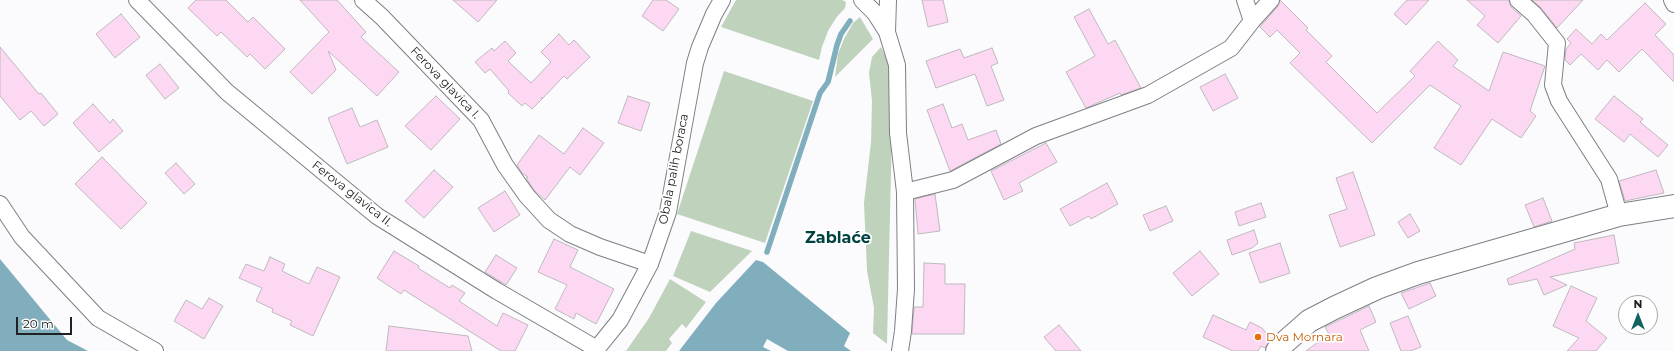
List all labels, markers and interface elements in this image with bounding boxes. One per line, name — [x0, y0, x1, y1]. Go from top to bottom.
street label: Ferova glavica I. — [407, 44, 483, 122]
street label: Obala palih boraca — [656, 112, 692, 226]
street label: Ferova glavica II. — [309, 158, 395, 230]
district label: Zablaće — [805, 228, 871, 248]
north arrow — [1618, 295, 1658, 335]
text: N — [1634, 297, 1642, 311]
scale bar — [18, 309, 74, 335]
text: 20 m — [23, 316, 54, 331]
place label: Dva Mornara — [1266, 330, 1343, 344]
marker: Dva Mornara — [1253, 332, 1263, 342]

